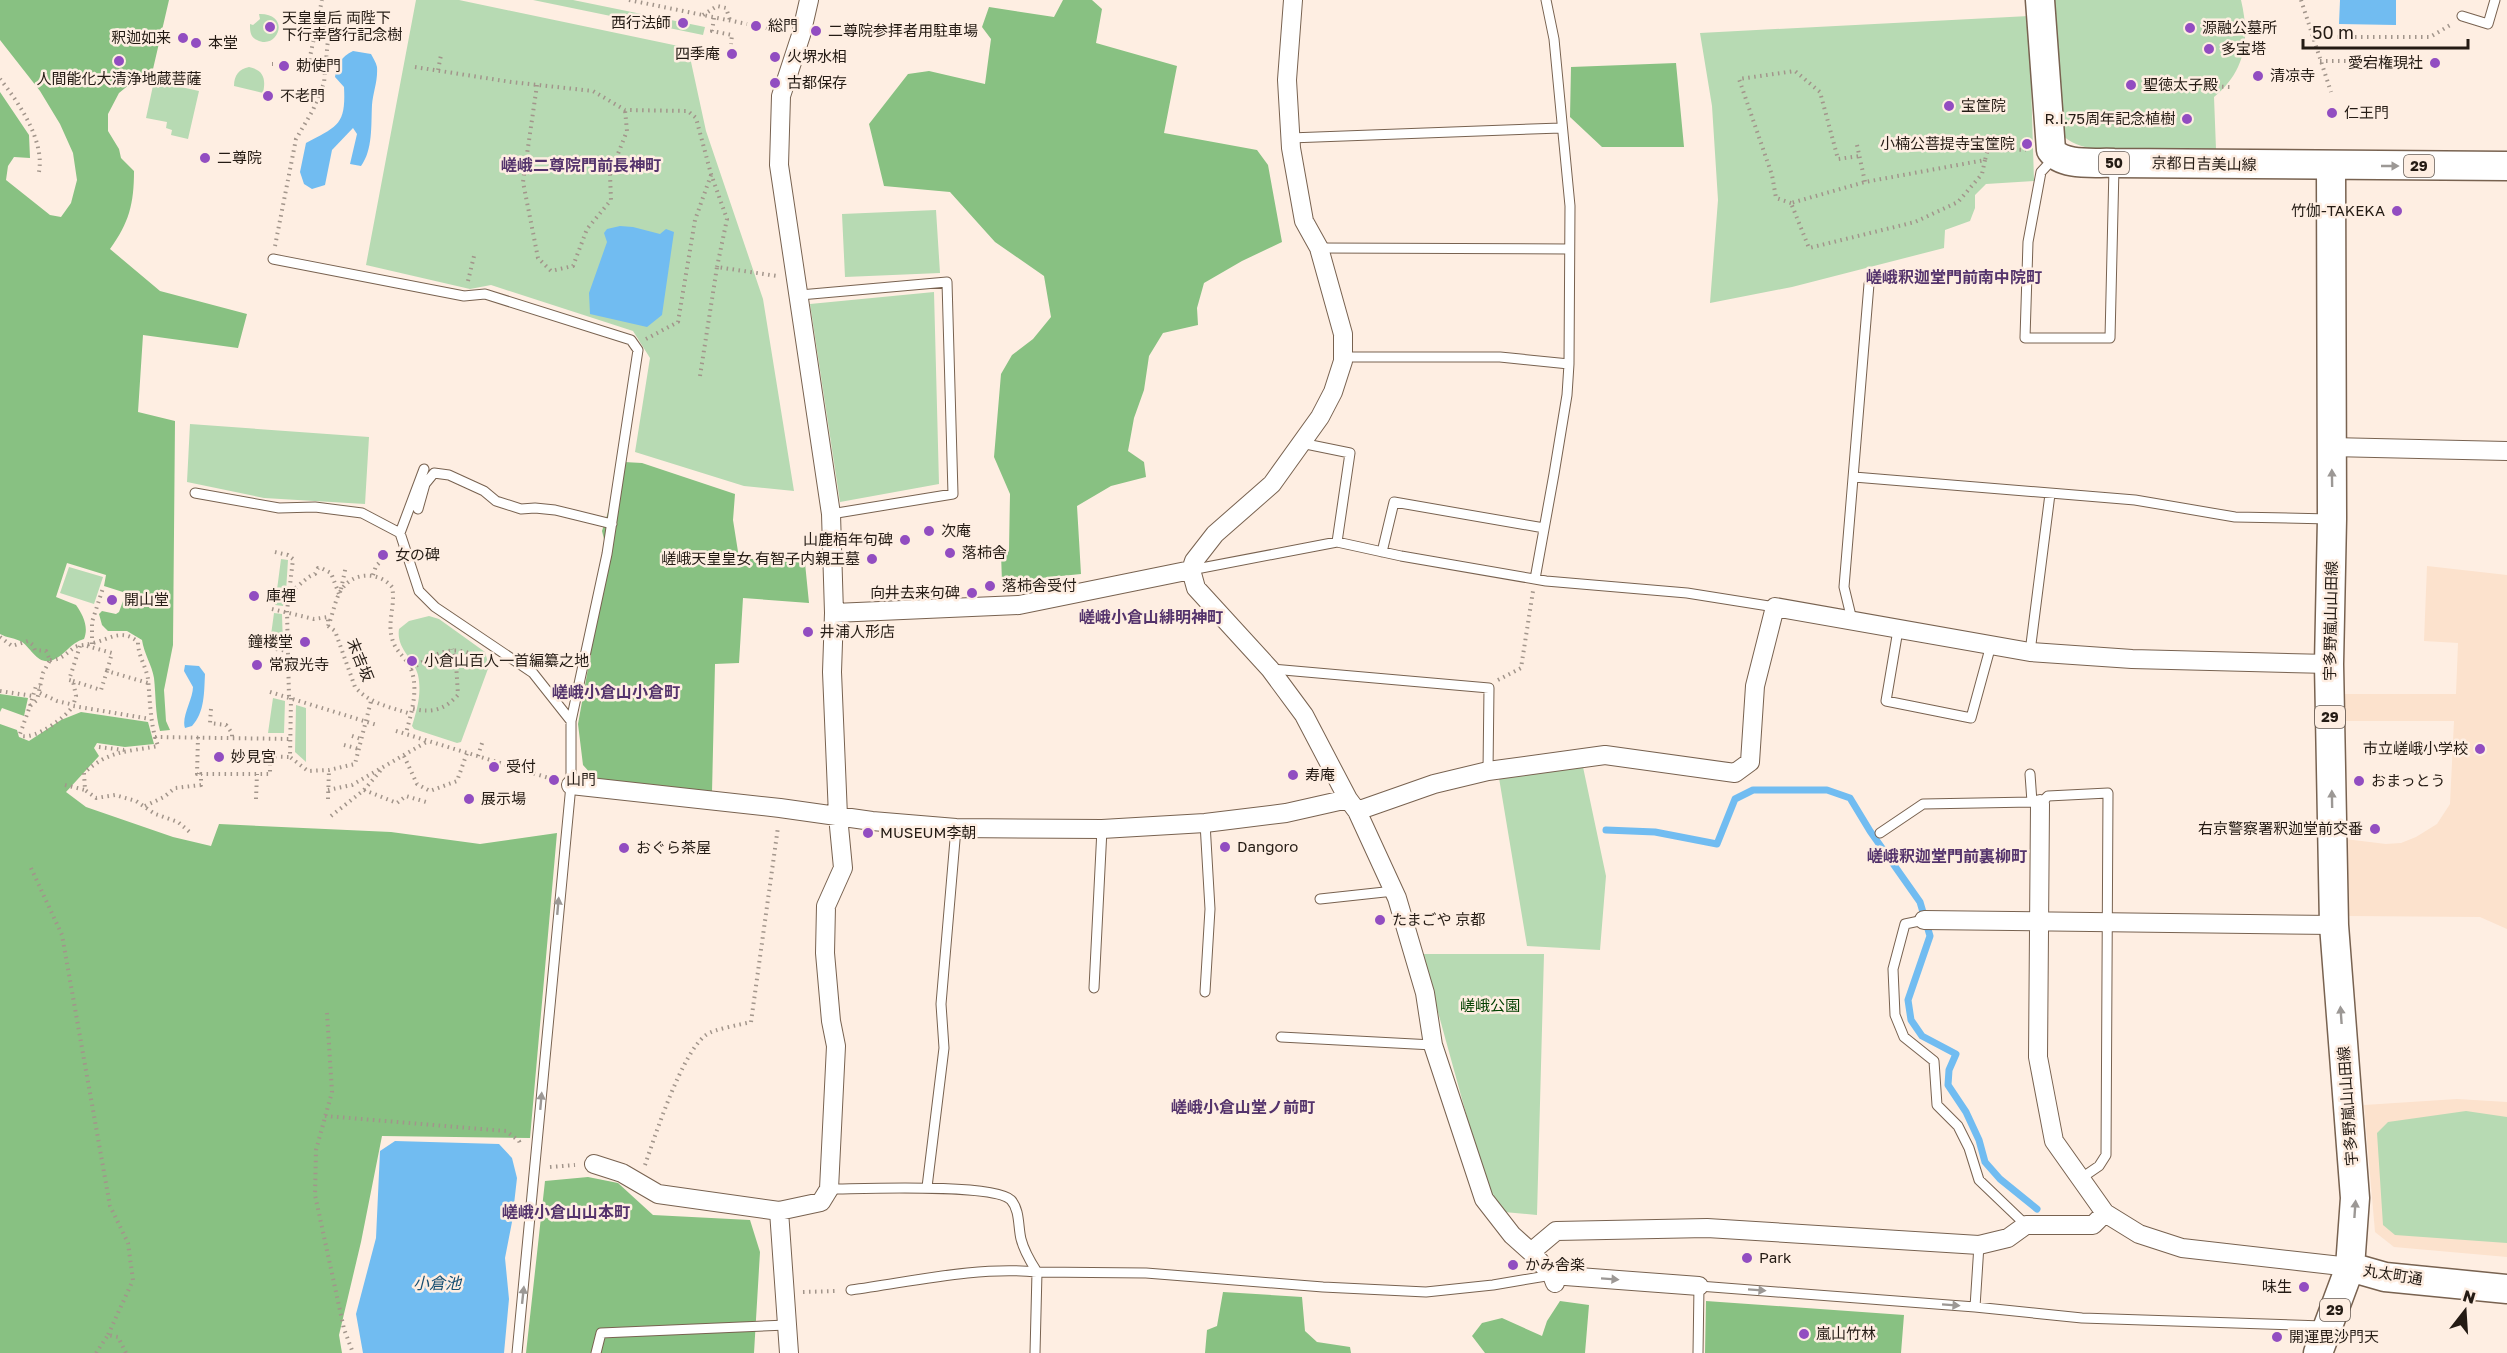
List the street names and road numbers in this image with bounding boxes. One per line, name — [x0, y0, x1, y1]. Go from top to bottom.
road number: 50 — [2099, 152, 2129, 174]
street label: 京都日吉美山線 — [2151, 153, 2257, 173]
road number: 29 — [2404, 155, 2434, 177]
street label: 宇多野嵐山山田線 — [2320, 561, 2340, 681]
street label: 末吉坂 — [344, 635, 378, 684]
road number: 29 — [2315, 706, 2345, 728]
street label: 宇多野嵐山山田線 — [2334, 1046, 2360, 1167]
street label: 丸太町通 — [2362, 1260, 2424, 1288]
road number: 29 — [2320, 1299, 2350, 1321]

